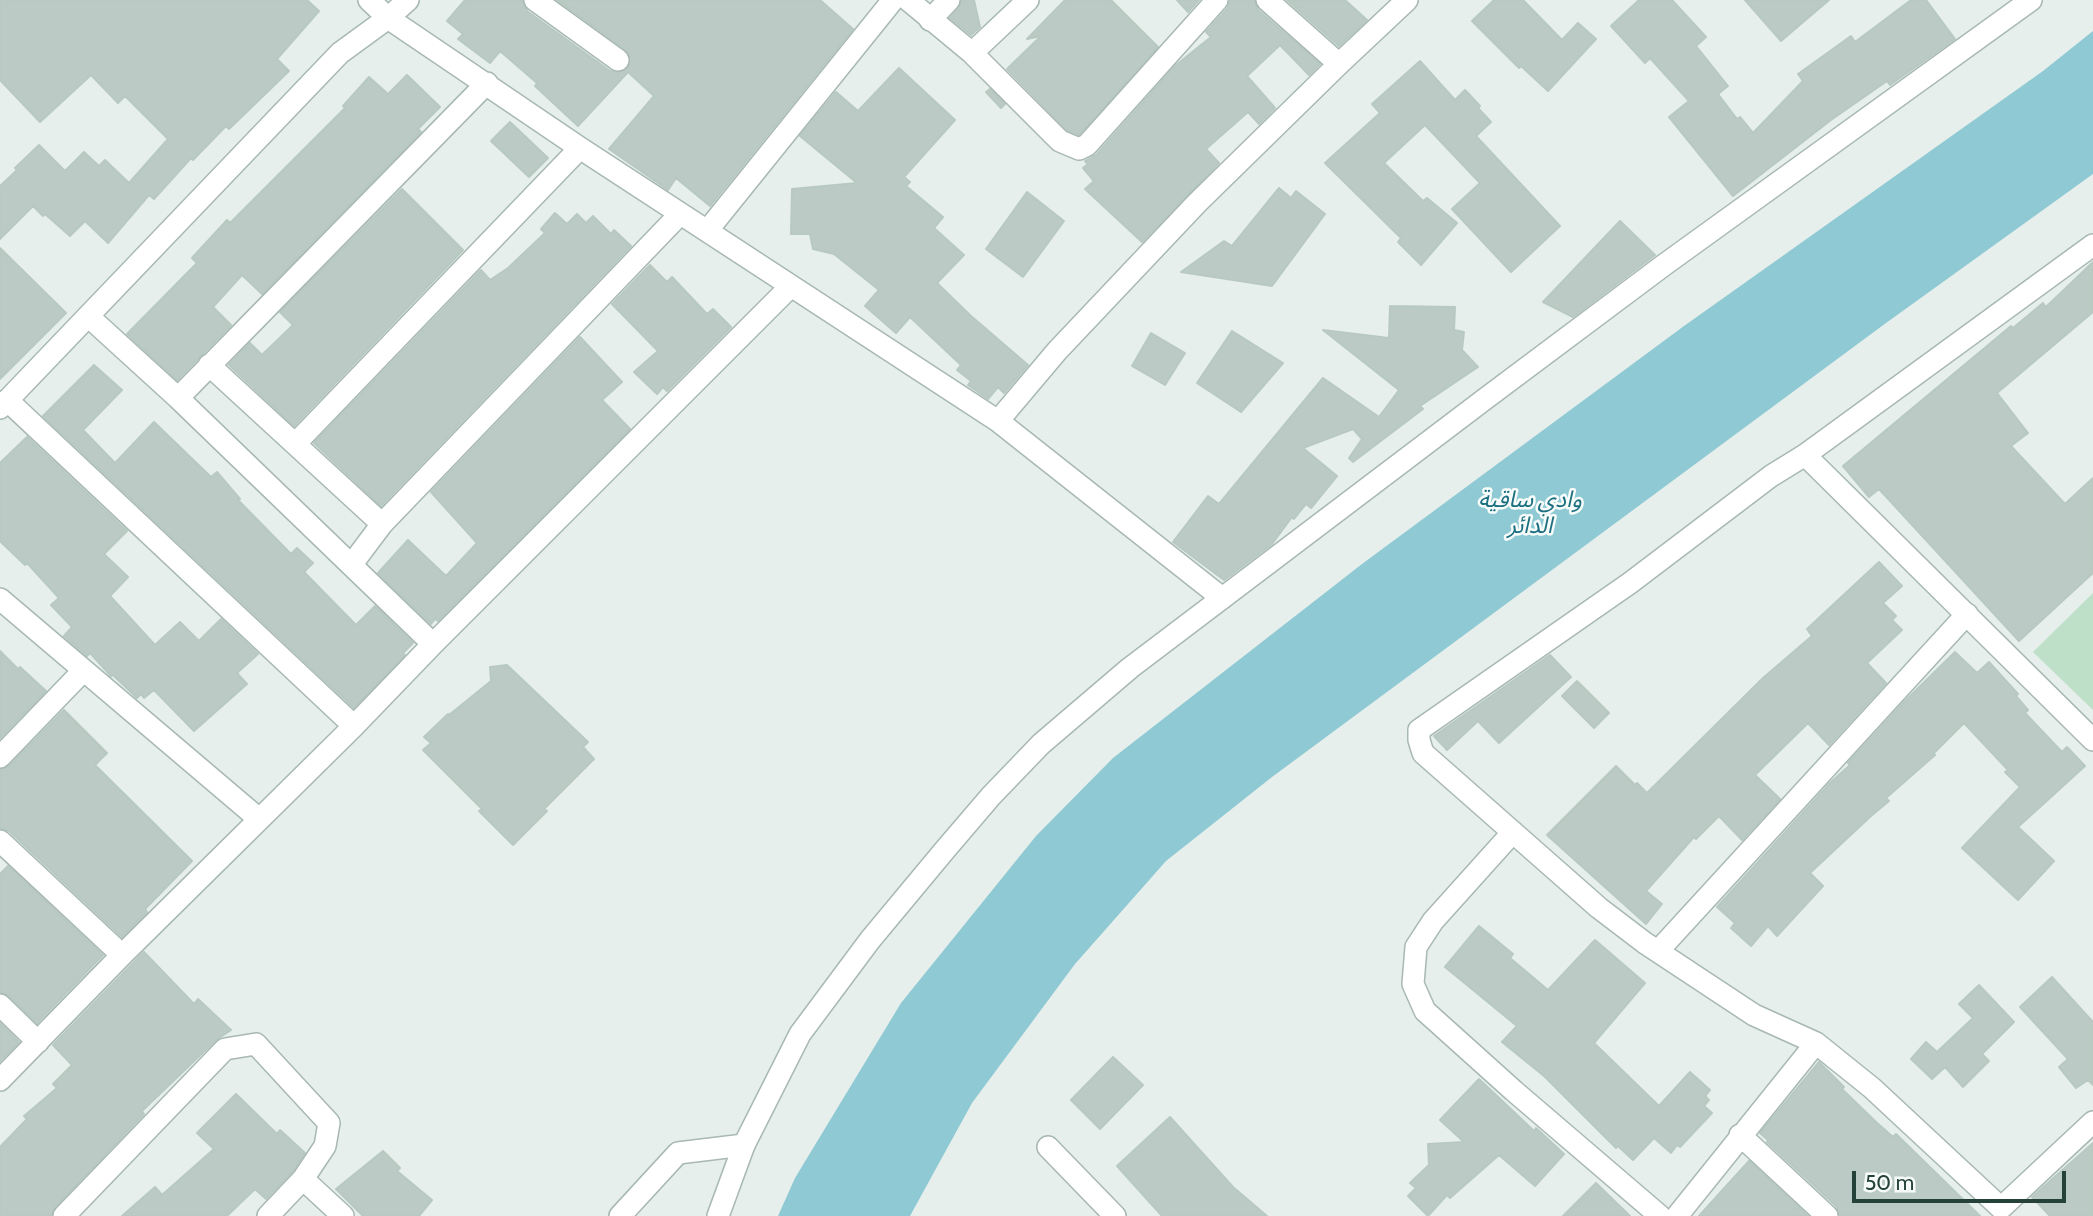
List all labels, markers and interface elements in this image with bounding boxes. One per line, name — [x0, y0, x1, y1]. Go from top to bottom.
water label: وادي ساقية الدائر — [1478, 486, 1582, 540]
scale bar — [1855, 1156, 2068, 1200]
text: 50 m — [1865, 1170, 1914, 1195]

